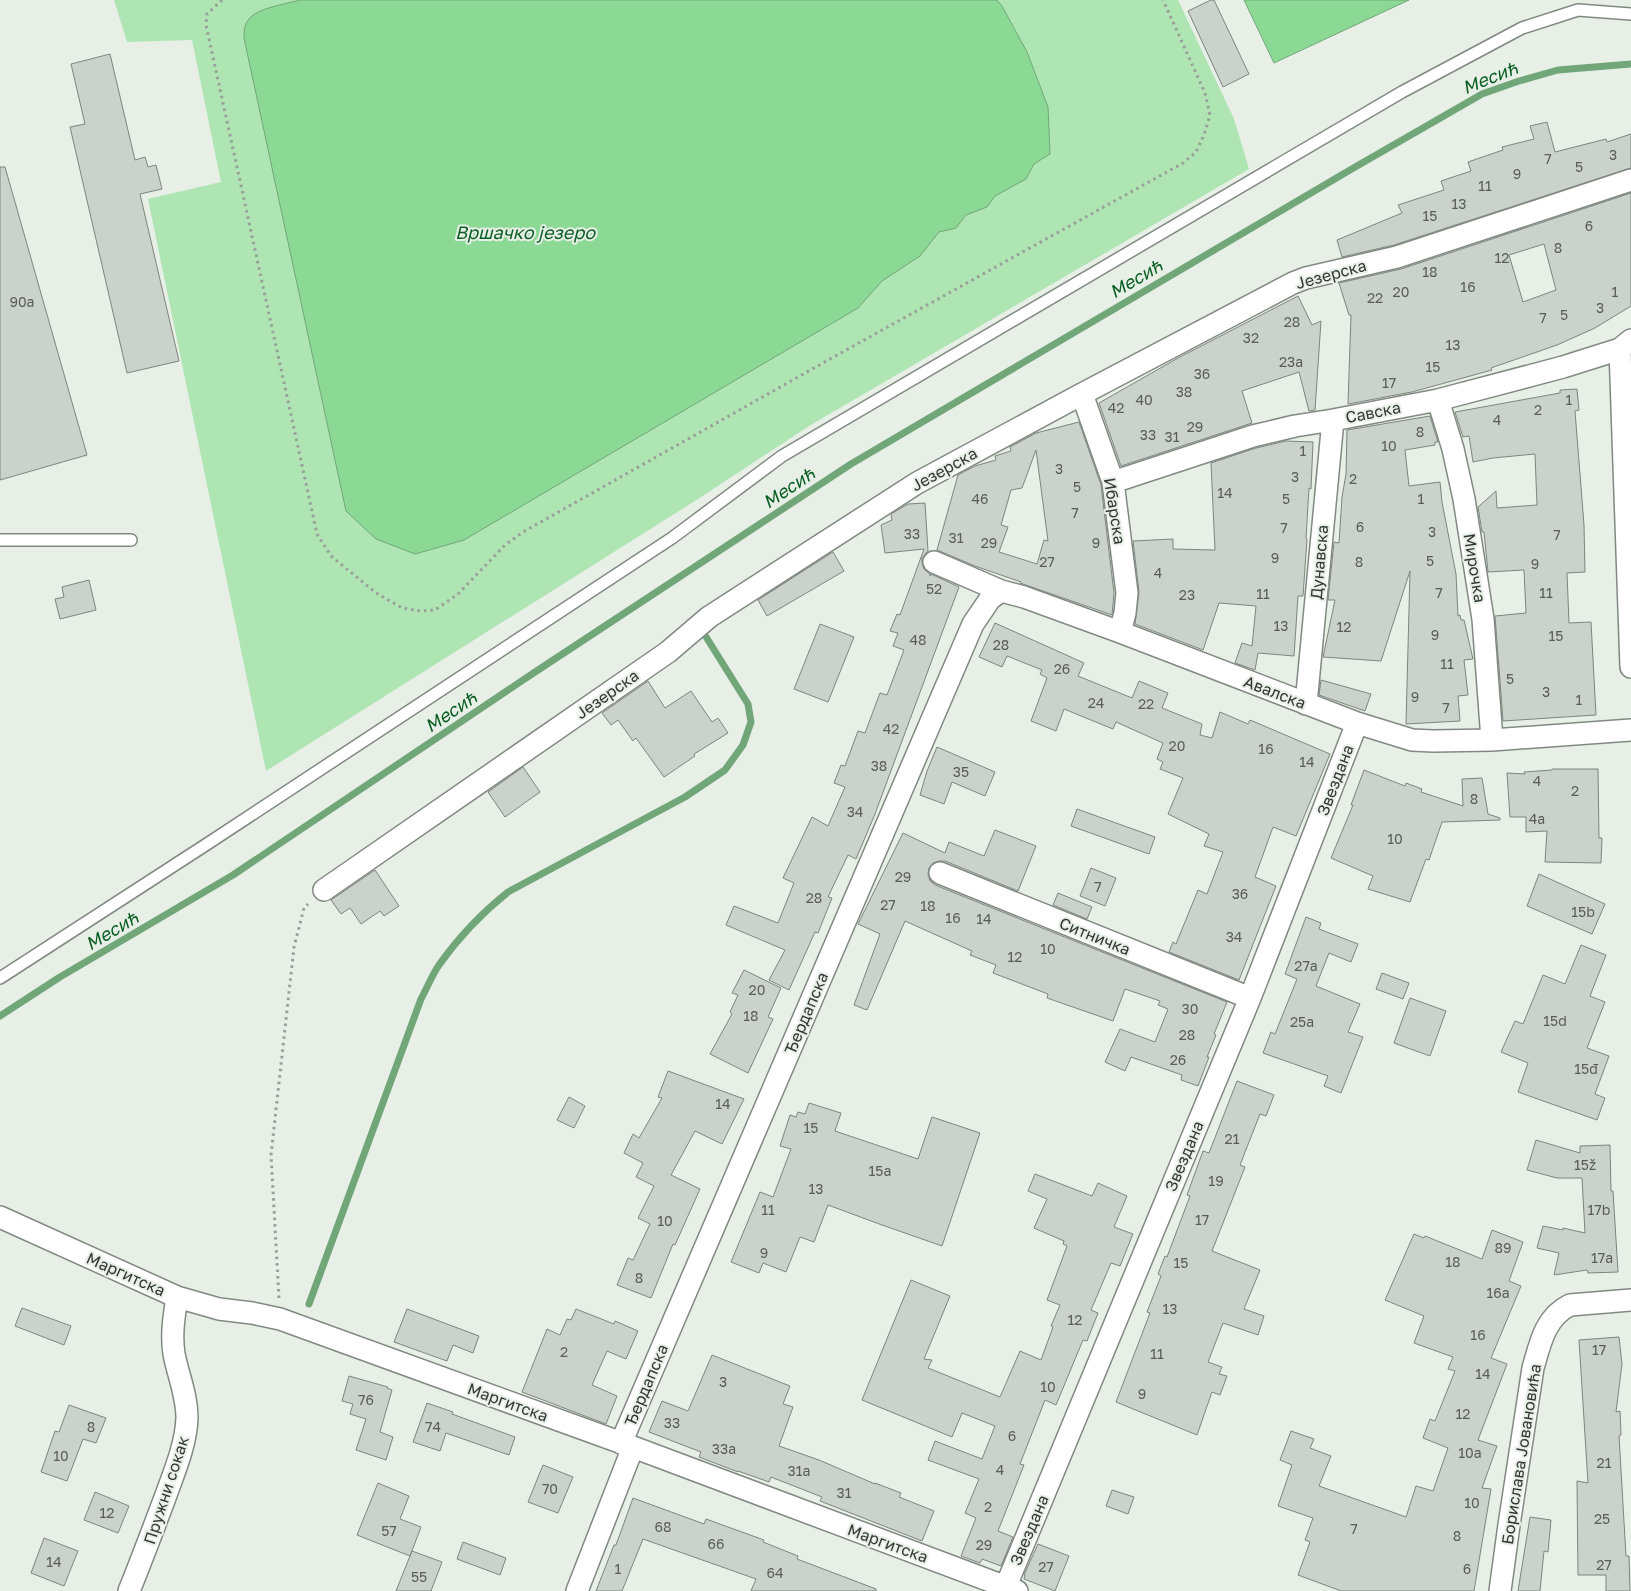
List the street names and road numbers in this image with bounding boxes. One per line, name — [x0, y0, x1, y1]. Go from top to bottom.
street label: Језерска — [1293, 255, 1369, 293]
street label: Савска — [1344, 397, 1402, 427]
street label: Језерска — [907, 443, 981, 495]
street label: Ибарска — [1100, 476, 1130, 546]
street label: Дунавска — [1306, 524, 1332, 600]
street label: Мирочка — [1460, 532, 1490, 604]
street label: Језерска — [572, 665, 642, 723]
street label: Авалска — [1241, 671, 1309, 713]
street label: Звездана — [1312, 742, 1358, 818]
street label: Ситничка — [1056, 913, 1134, 959]
street label: Ђердапска — [780, 969, 832, 1057]
street label: Звездана — [1160, 1118, 1208, 1194]
street label: Маргитска — [83, 1248, 169, 1300]
street label: Ђердапска — [620, 1341, 672, 1429]
street label: Борислава Јовановића — [1497, 1362, 1545, 1546]
street label: Маргитска — [465, 1378, 551, 1426]
street label: Пружни сокак — [139, 1433, 193, 1547]
street label: Звездана — [1005, 1492, 1053, 1568]
street label: Маргитска — [845, 1519, 931, 1567]

